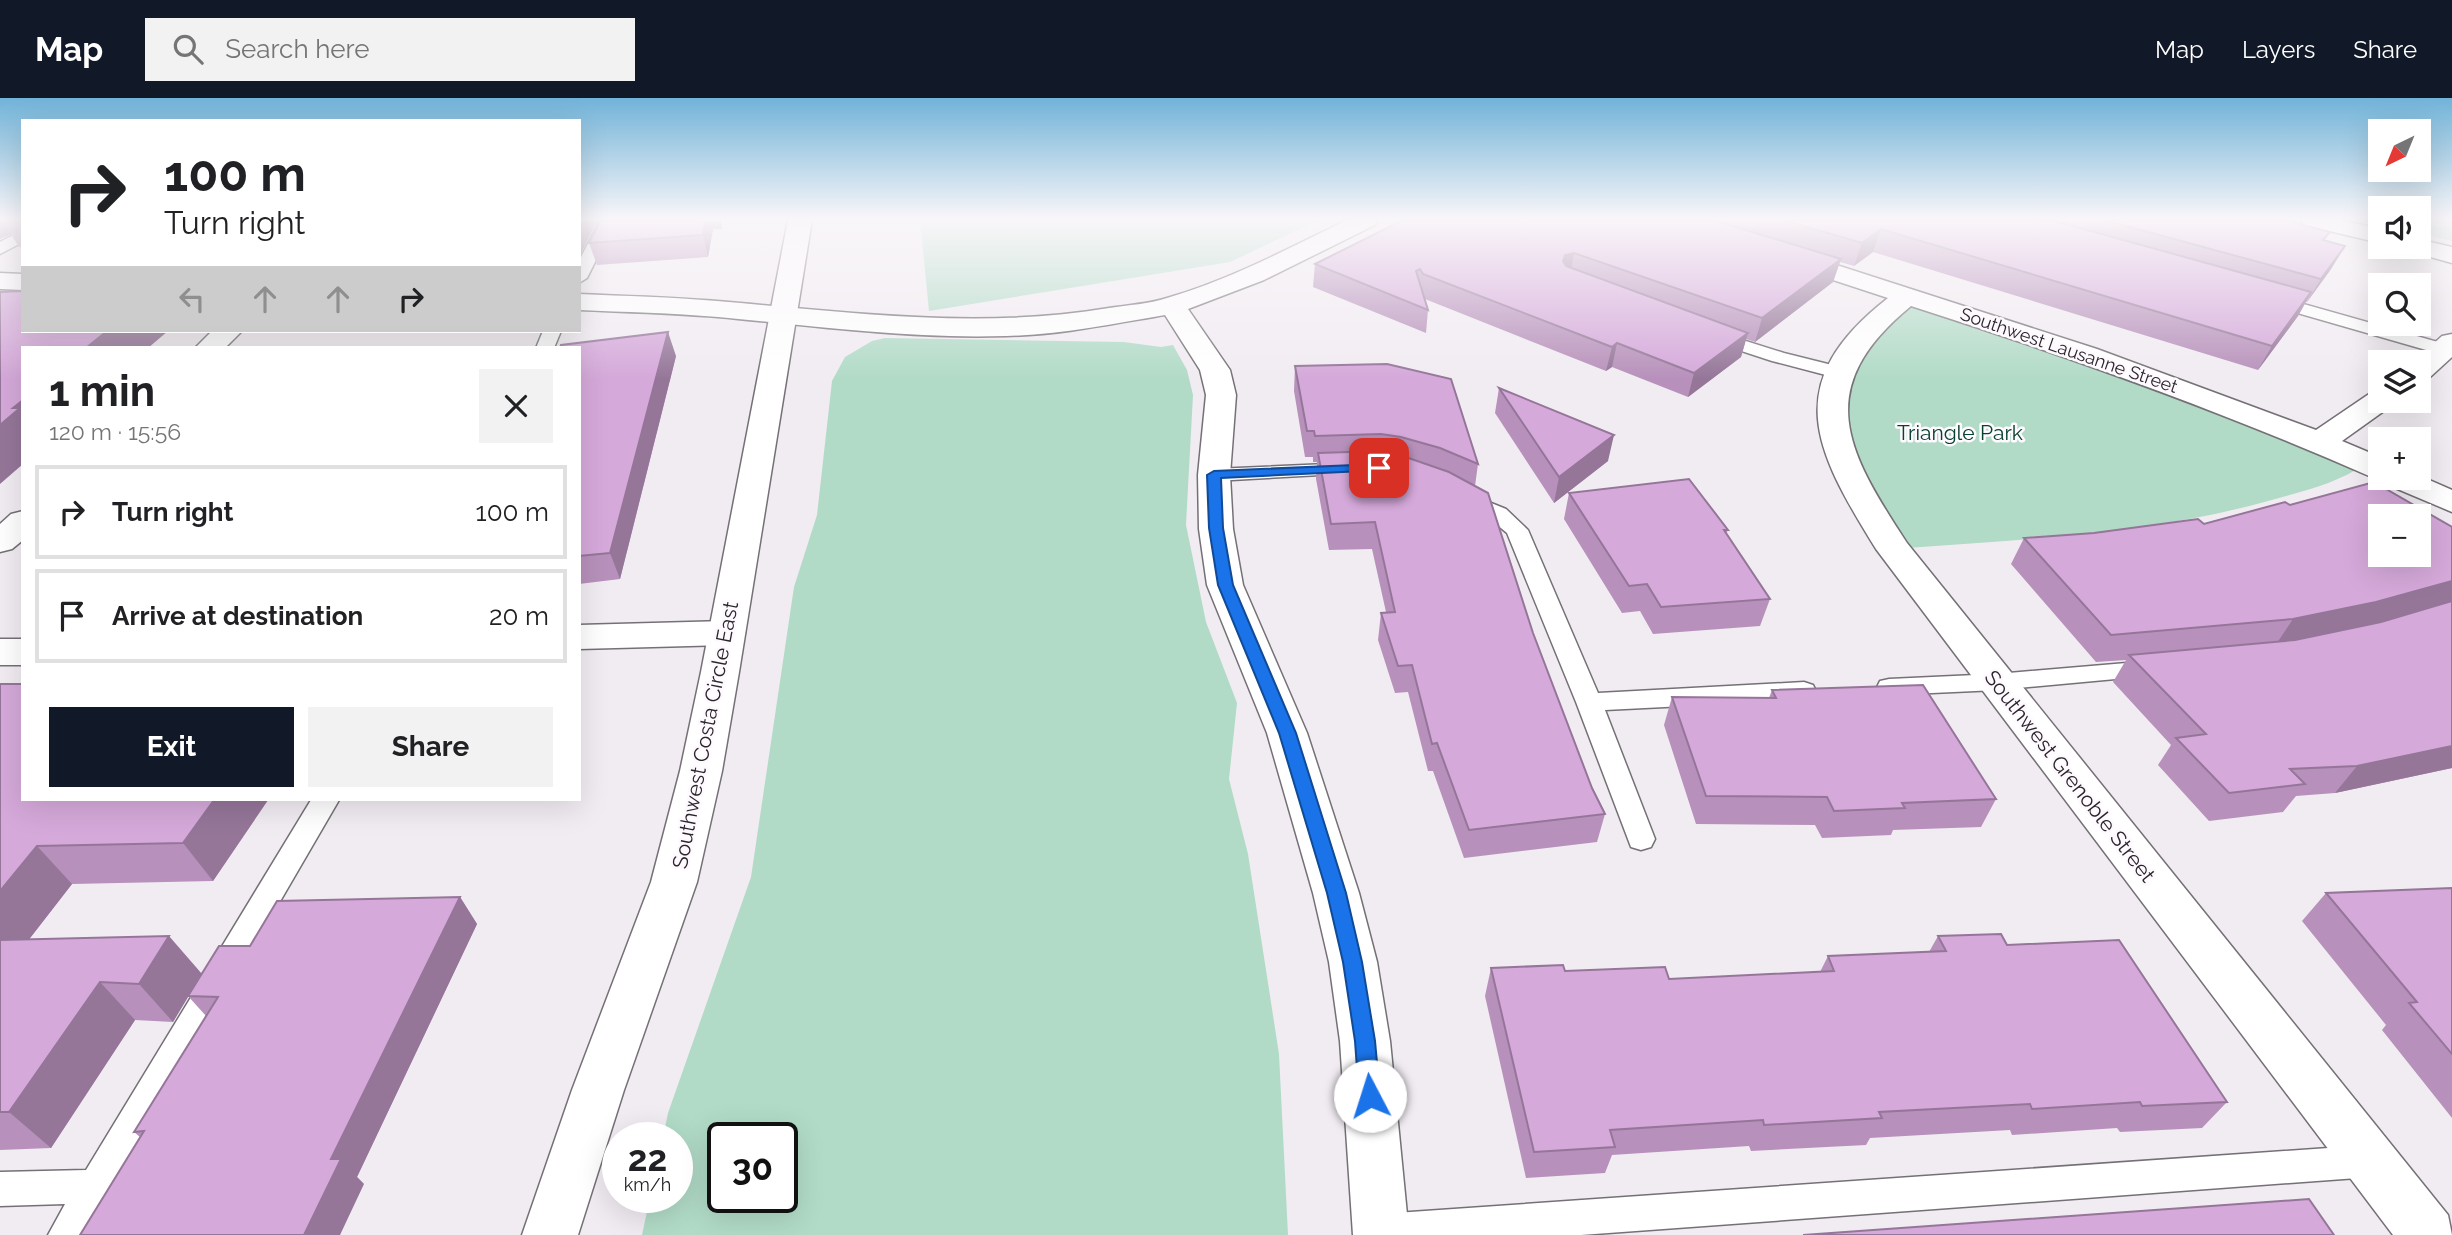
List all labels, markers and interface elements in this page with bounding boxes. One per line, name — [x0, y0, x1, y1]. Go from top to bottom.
search box — [145, 18, 635, 81]
text: Map — [35, 30, 103, 69]
icon: search — [169, 30, 207, 68]
text: Search here — [225, 34, 370, 64]
text: Map — [2155, 35, 2204, 64]
text: Layers — [2242, 35, 2315, 64]
text: Share — [2353, 35, 2417, 64]
north arrow — [2368, 119, 2431, 182]
map controls — [2368, 119, 2431, 567]
text: 100 m — [164, 145, 306, 202]
icon: right — [49, 147, 140, 238]
button: sound — [2368, 196, 2431, 259]
text: Turn right — [164, 204, 305, 241]
button: search — [2368, 273, 2431, 336]
icon: left — [173, 280, 211, 318]
icon: ahead — [246, 280, 284, 318]
icon: ahead — [319, 280, 357, 318]
icon: right — [392, 280, 430, 318]
street label: Southwest Lausanne Street — [1958, 303, 2180, 397]
button: layers — [2368, 350, 2431, 413]
text: 1 min — [49, 367, 155, 416]
button: close — [479, 369, 553, 443]
text: 120 m · 15:56 — [49, 418, 181, 445]
park label: Triangle Park — [1897, 420, 2023, 445]
button: + — [2368, 427, 2431, 490]
pin — [1349, 438, 1409, 498]
icon: arrive — [1360, 449, 1398, 487]
icon: right — [53, 493, 91, 531]
text: Turn right — [112, 497, 233, 527]
text: 100 m — [476, 497, 549, 527]
button: − — [2368, 504, 2431, 567]
icon: arrive — [53, 597, 91, 635]
street label: Southwest Costa Circle East — [667, 599, 743, 871]
text: Arrive at destination — [112, 601, 363, 631]
text: 20 m — [489, 601, 549, 631]
street label: Southwest Grenoble Street — [1979, 665, 2161, 887]
button: Exit — [49, 707, 294, 787]
button: Share — [308, 707, 553, 787]
position arrow — [1333, 1059, 1407, 1133]
speed limit sign: 30 — [707, 1122, 798, 1213]
text: 22 — [628, 1138, 667, 1179]
text: km/h — [624, 1174, 671, 1195]

